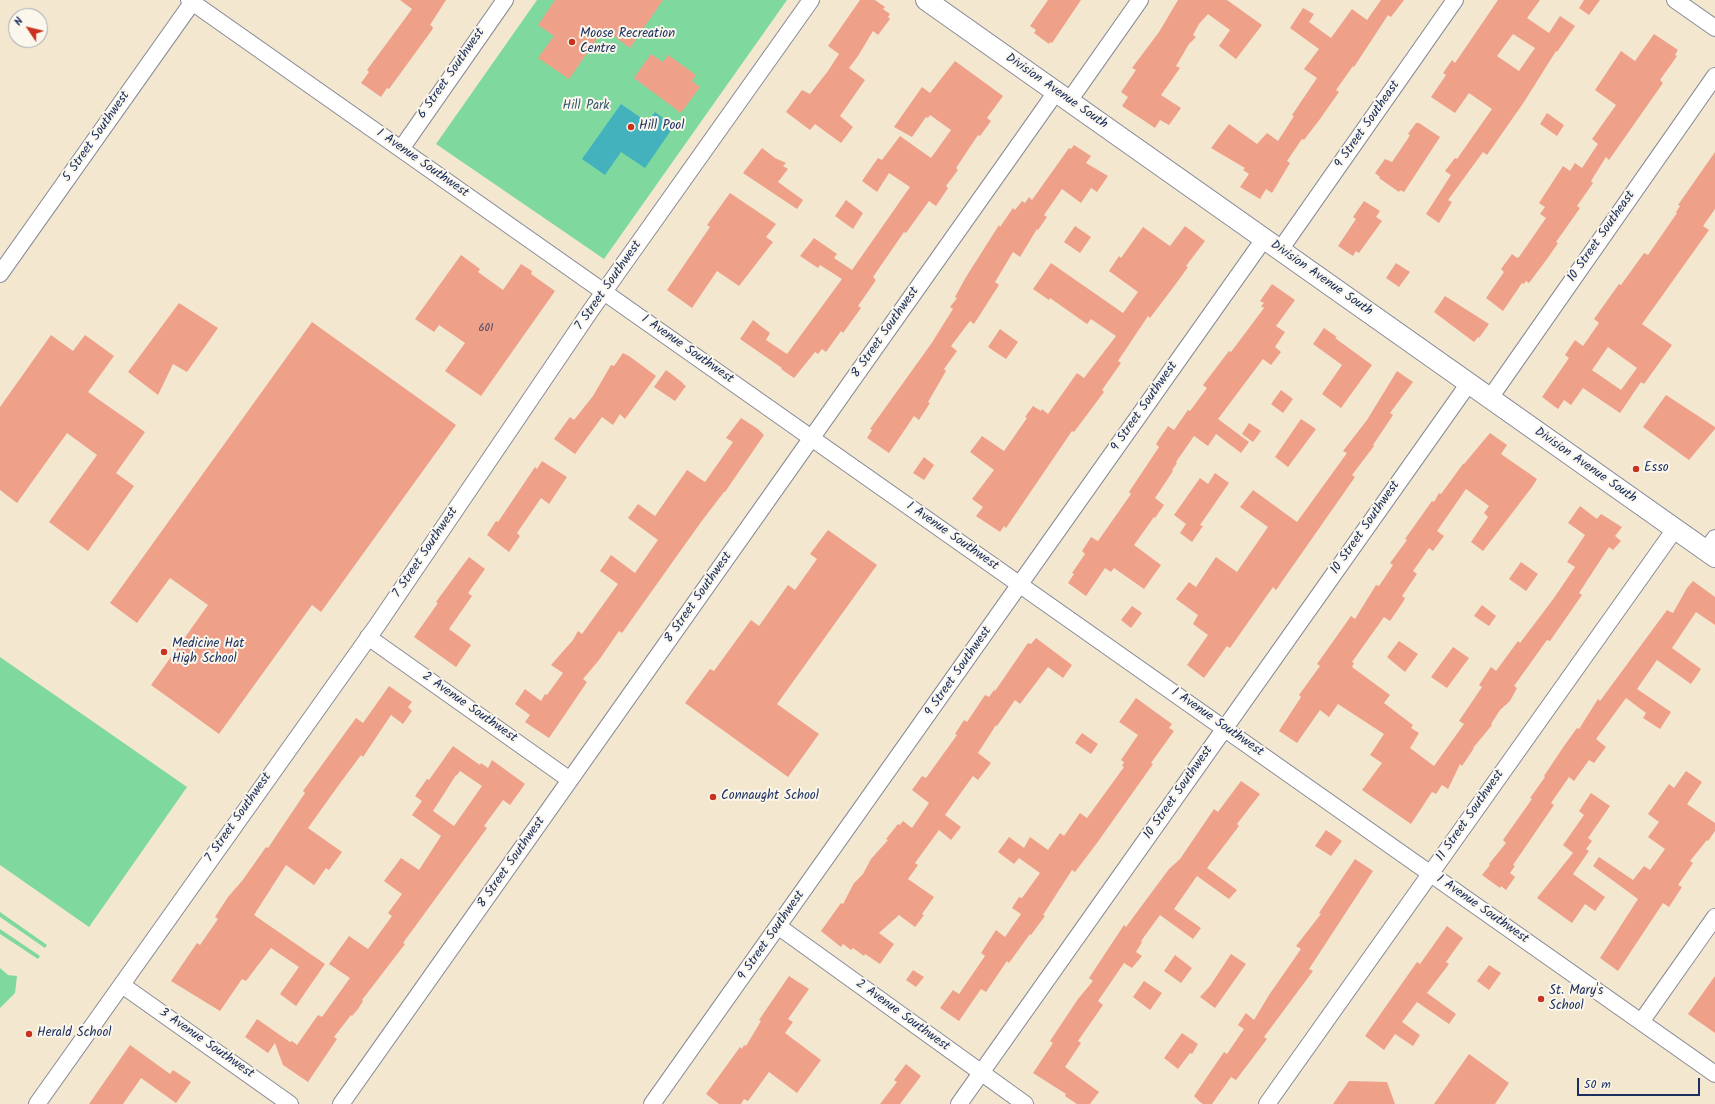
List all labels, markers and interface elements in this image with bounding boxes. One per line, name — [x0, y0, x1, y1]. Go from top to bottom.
north arrow — [8, 8, 48, 48]
text: N — [10, 14, 28, 30]
street label: 6 Street Southwest — [415, 26, 489, 122]
place label: Moose Recreation Centre — [580, 27, 675, 58]
marker: Moose Recreation Centre — [567, 37, 577, 47]
street label: Division Avenue South — [1002, 51, 1110, 133]
street label: 9 Street Southeast — [1332, 78, 1404, 172]
street label: 5 Street Southwest — [60, 89, 134, 185]
park label: Hill Park — [563, 99, 609, 115]
place label: Hill Pool — [639, 119, 684, 135]
marker: Hill Pool — [626, 122, 636, 132]
street label: 1 Avenue Southwest — [373, 126, 471, 202]
street label: 10 Street Southeast — [1565, 188, 1639, 286]
street label: 7 Street Southwest — [572, 238, 646, 334]
street label: Division Avenue South — [1267, 238, 1375, 320]
street label: 8 Street Southwest — [849, 285, 923, 381]
street label: 1 Avenue Southwest — [638, 312, 736, 388]
house number: 601 — [478, 322, 494, 336]
street label: 9 Street Southwest — [1108, 359, 1182, 455]
street label: Division Avenue South — [1531, 425, 1639, 507]
place label: Esso — [1644, 461, 1669, 477]
marker: Esso — [1631, 464, 1641, 474]
street label: 10 Street Southwest — [1328, 478, 1404, 578]
street label: 1 Avenue Southwest — [903, 499, 1001, 575]
street label: 7 Street Southwest — [390, 505, 462, 601]
street label: 8 Street Southwest — [662, 550, 736, 646]
street label: 9 Street Southwest — [922, 624, 996, 720]
place label: Medicine Hat High School — [172, 637, 244, 668]
marker: Medicine Hat High School — [159, 647, 169, 657]
street label: 2 Avenue Southwest — [418, 669, 520, 747]
street label: 1 Avenue Southwest — [1168, 685, 1266, 761]
street label: 10 Street Southwest — [1141, 743, 1217, 843]
street label: 11 Street Southwest — [1434, 767, 1508, 865]
street label: 7 Street Southwest — [202, 770, 276, 866]
place label: Connaught School — [721, 789, 819, 805]
marker: Connaught School — [708, 792, 718, 802]
street label: 8 Street Southwest — [475, 815, 549, 911]
street label: 1 Avenue Southwest — [1433, 872, 1531, 948]
street label: 9 Street Southwest — [735, 888, 809, 984]
street label: 2 Avenue Southwest — [852, 977, 952, 1055]
place label: St. Mary's School — [1549, 984, 1603, 1015]
marker: St. Mary's School — [1536, 994, 1546, 1004]
street label: 3 Avenue Southwest — [156, 1005, 256, 1083]
place label: Herald School — [37, 1026, 111, 1042]
marker: Herald School — [24, 1029, 34, 1039]
scale bar — [1579, 1070, 1702, 1096]
text: 50 m — [1584, 1075, 1611, 1094]

